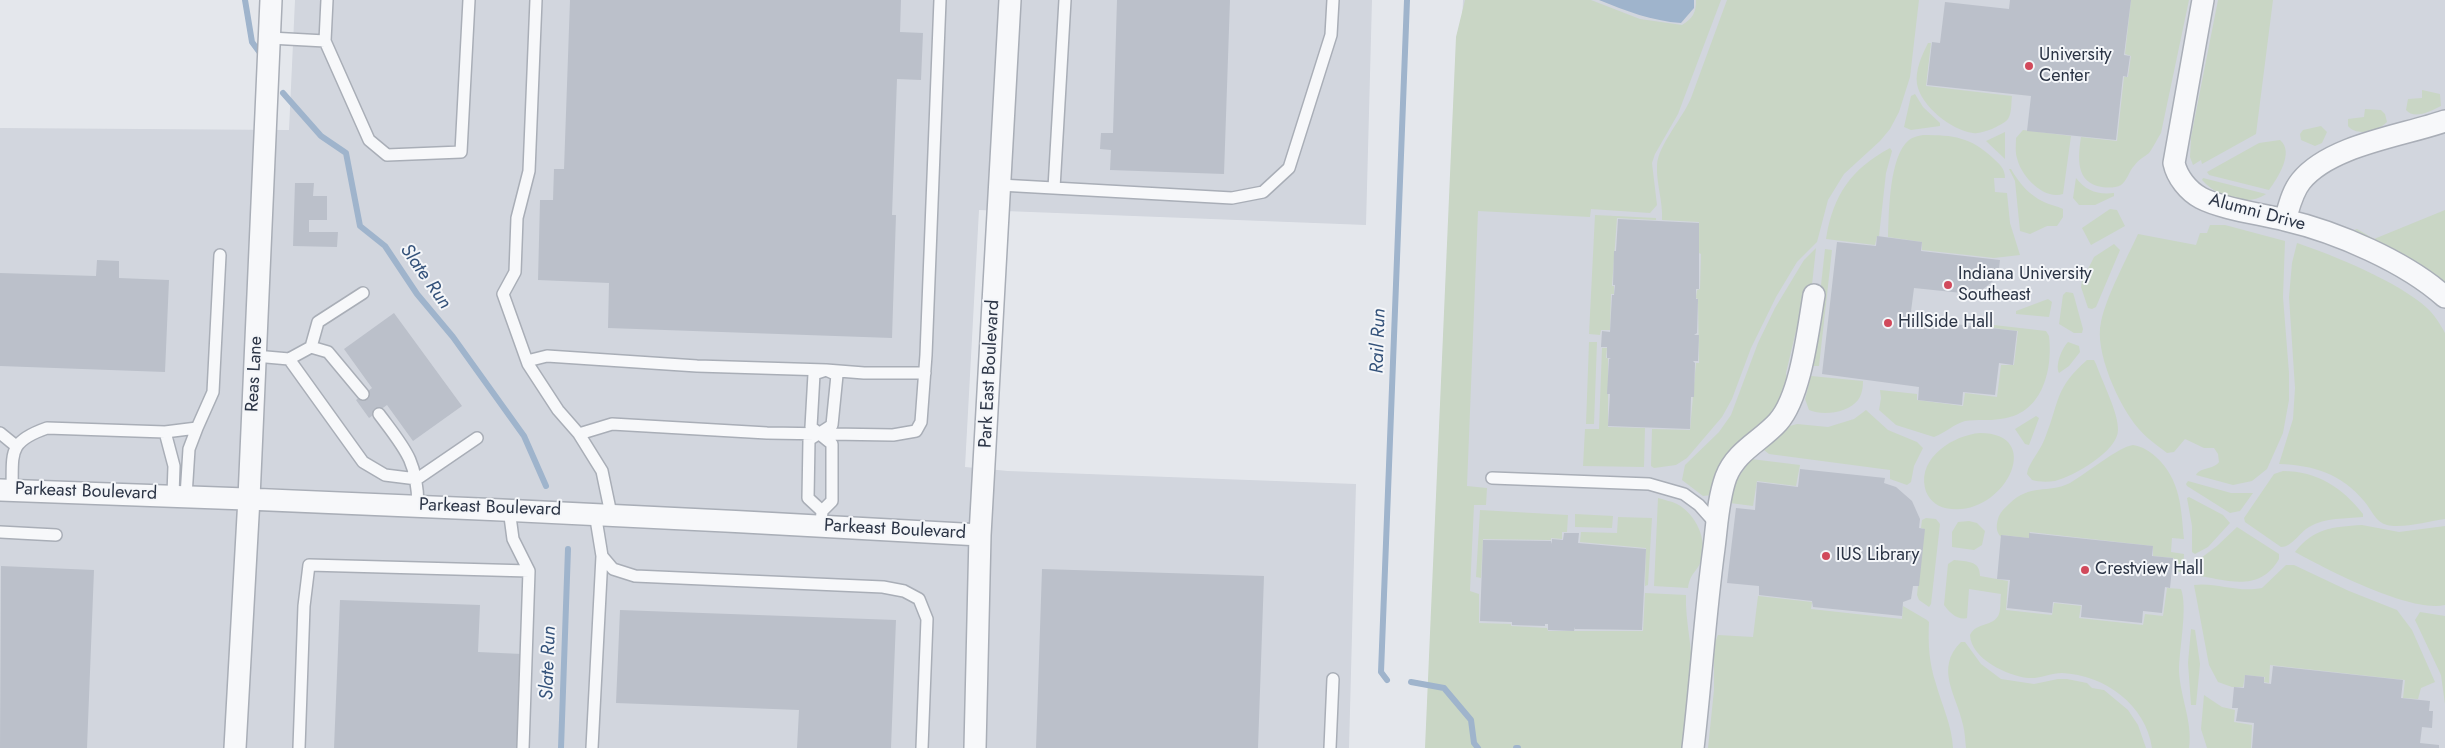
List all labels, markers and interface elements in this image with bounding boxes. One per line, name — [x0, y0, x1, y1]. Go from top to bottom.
place label: University Center — [2039, 45, 2112, 88]
marker: University Center — [2023, 60, 2035, 72]
street label: Alumni Drive — [2206, 190, 2308, 236]
water label: Slate Run — [394, 240, 456, 314]
place label: Indiana University Southeast — [1958, 264, 2092, 306]
marker: Indiana University Southeast — [1942, 279, 1954, 291]
street label: Park East Boulevard — [975, 299, 1005, 449]
water label: Rail Run — [1366, 308, 1392, 374]
place label: HillSide Hall — [1898, 312, 1993, 334]
marker: HillSide Hall — [1882, 317, 1894, 329]
street label: Reas Lane — [242, 335, 268, 413]
street label: Parkeast Boulevard — [15, 479, 157, 505]
street label: Parkeast Boulevard — [419, 495, 561, 521]
street label: Parkeast Boulevard — [823, 515, 967, 545]
place label: IUS Library — [1836, 545, 1919, 567]
marker: IUS Library — [1820, 550, 1832, 562]
place label: Crestview Hall — [2095, 559, 2203, 581]
marker: Crestview Hall — [2079, 564, 2091, 576]
water label: Slate Run — [536, 626, 562, 700]

